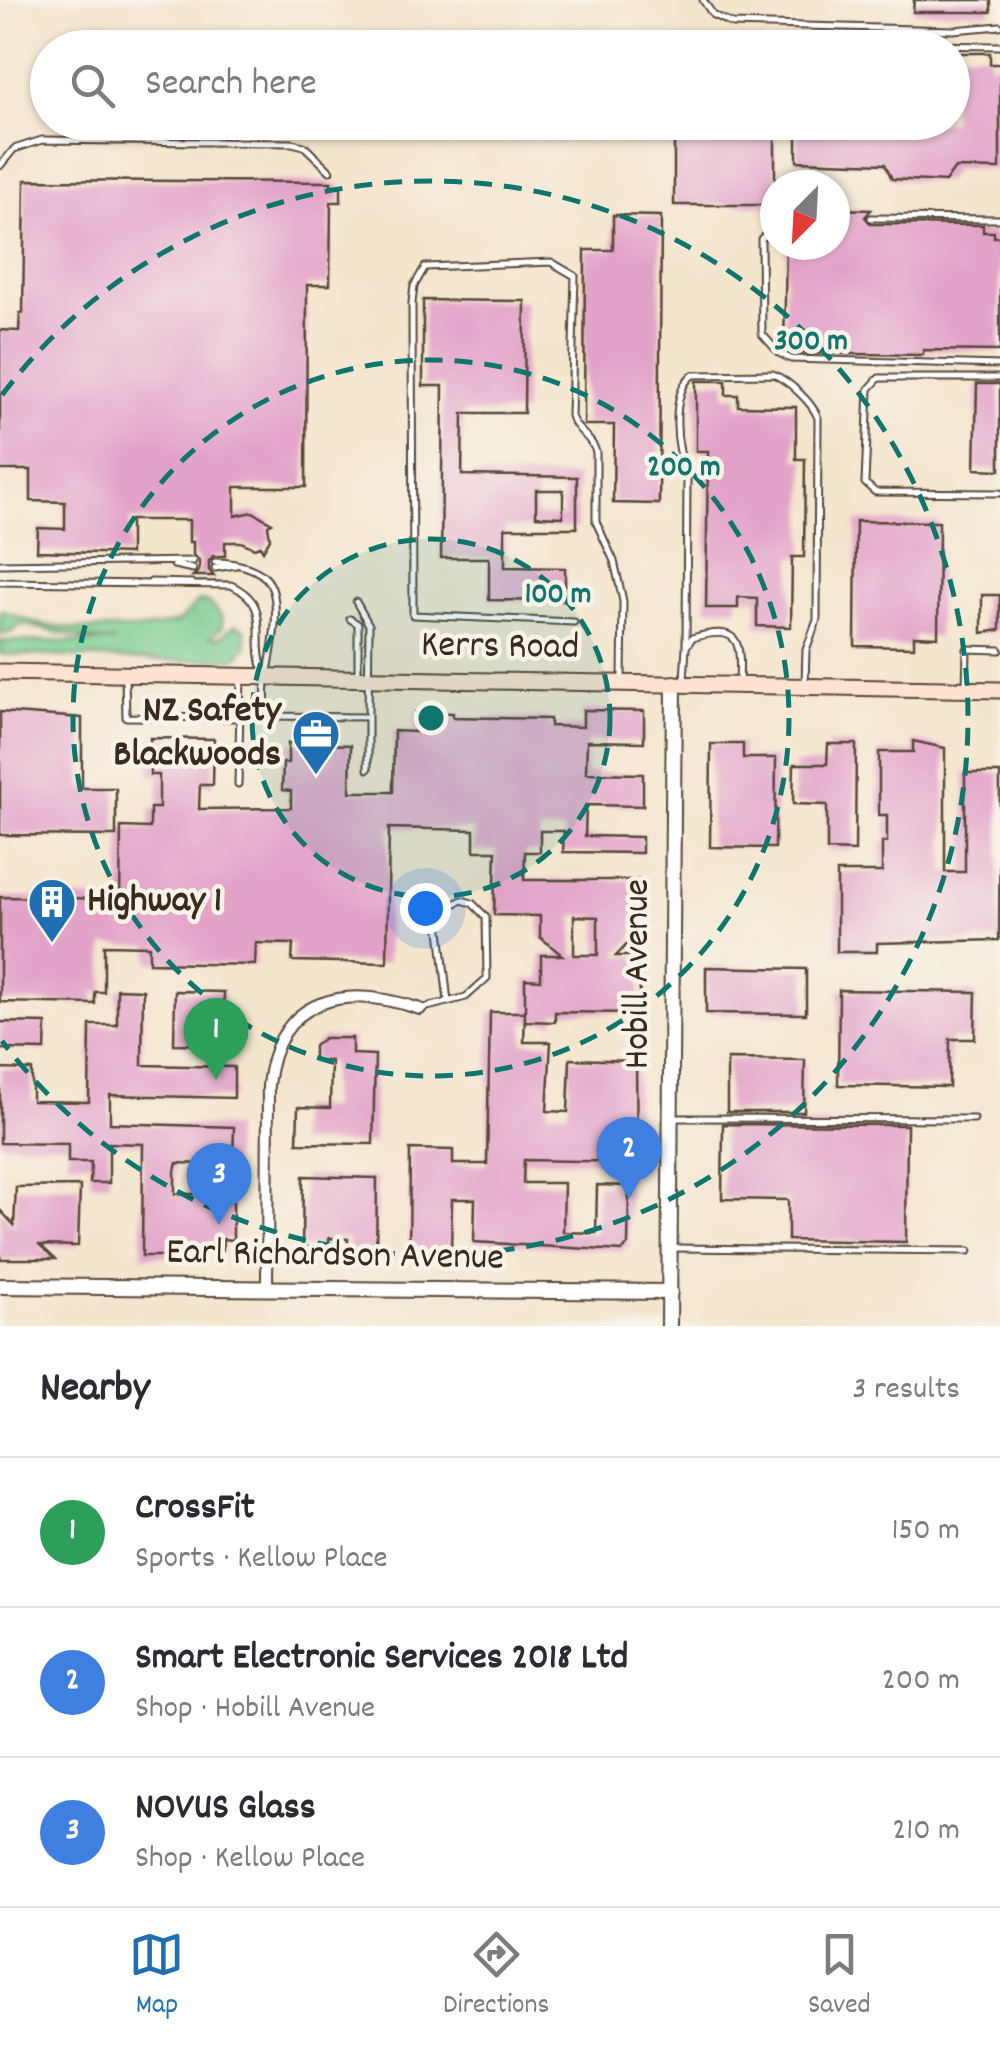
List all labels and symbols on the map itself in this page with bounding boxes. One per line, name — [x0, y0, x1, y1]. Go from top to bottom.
north arrow — [760, 170, 850, 260]
text: 300 m — [774, 322, 848, 365]
text: 200 m — [647, 448, 721, 491]
text: 100 m — [525, 575, 591, 618]
street label: Kerrs Road — [420, 619, 580, 677]
place label: NZ Safety Blackwoods — [113, 685, 283, 784]
centre of rings — [413, 700, 449, 736]
office icon: NZ Safety Blackwoods — [290, 708, 342, 776]
place label: Highway 1 — [87, 875, 222, 930]
building icon: Highway 1 — [26, 876, 78, 944]
street label: Hobill Avenue — [612, 879, 667, 1069]
your location — [400, 883, 451, 934]
pin: 1 — [184, 998, 248, 1080]
pin: 2 — [596, 1116, 662, 1199]
pin: 3 — [186, 1142, 252, 1225]
street label: Earl Richardson Avenue — [166, 1227, 504, 1287]

